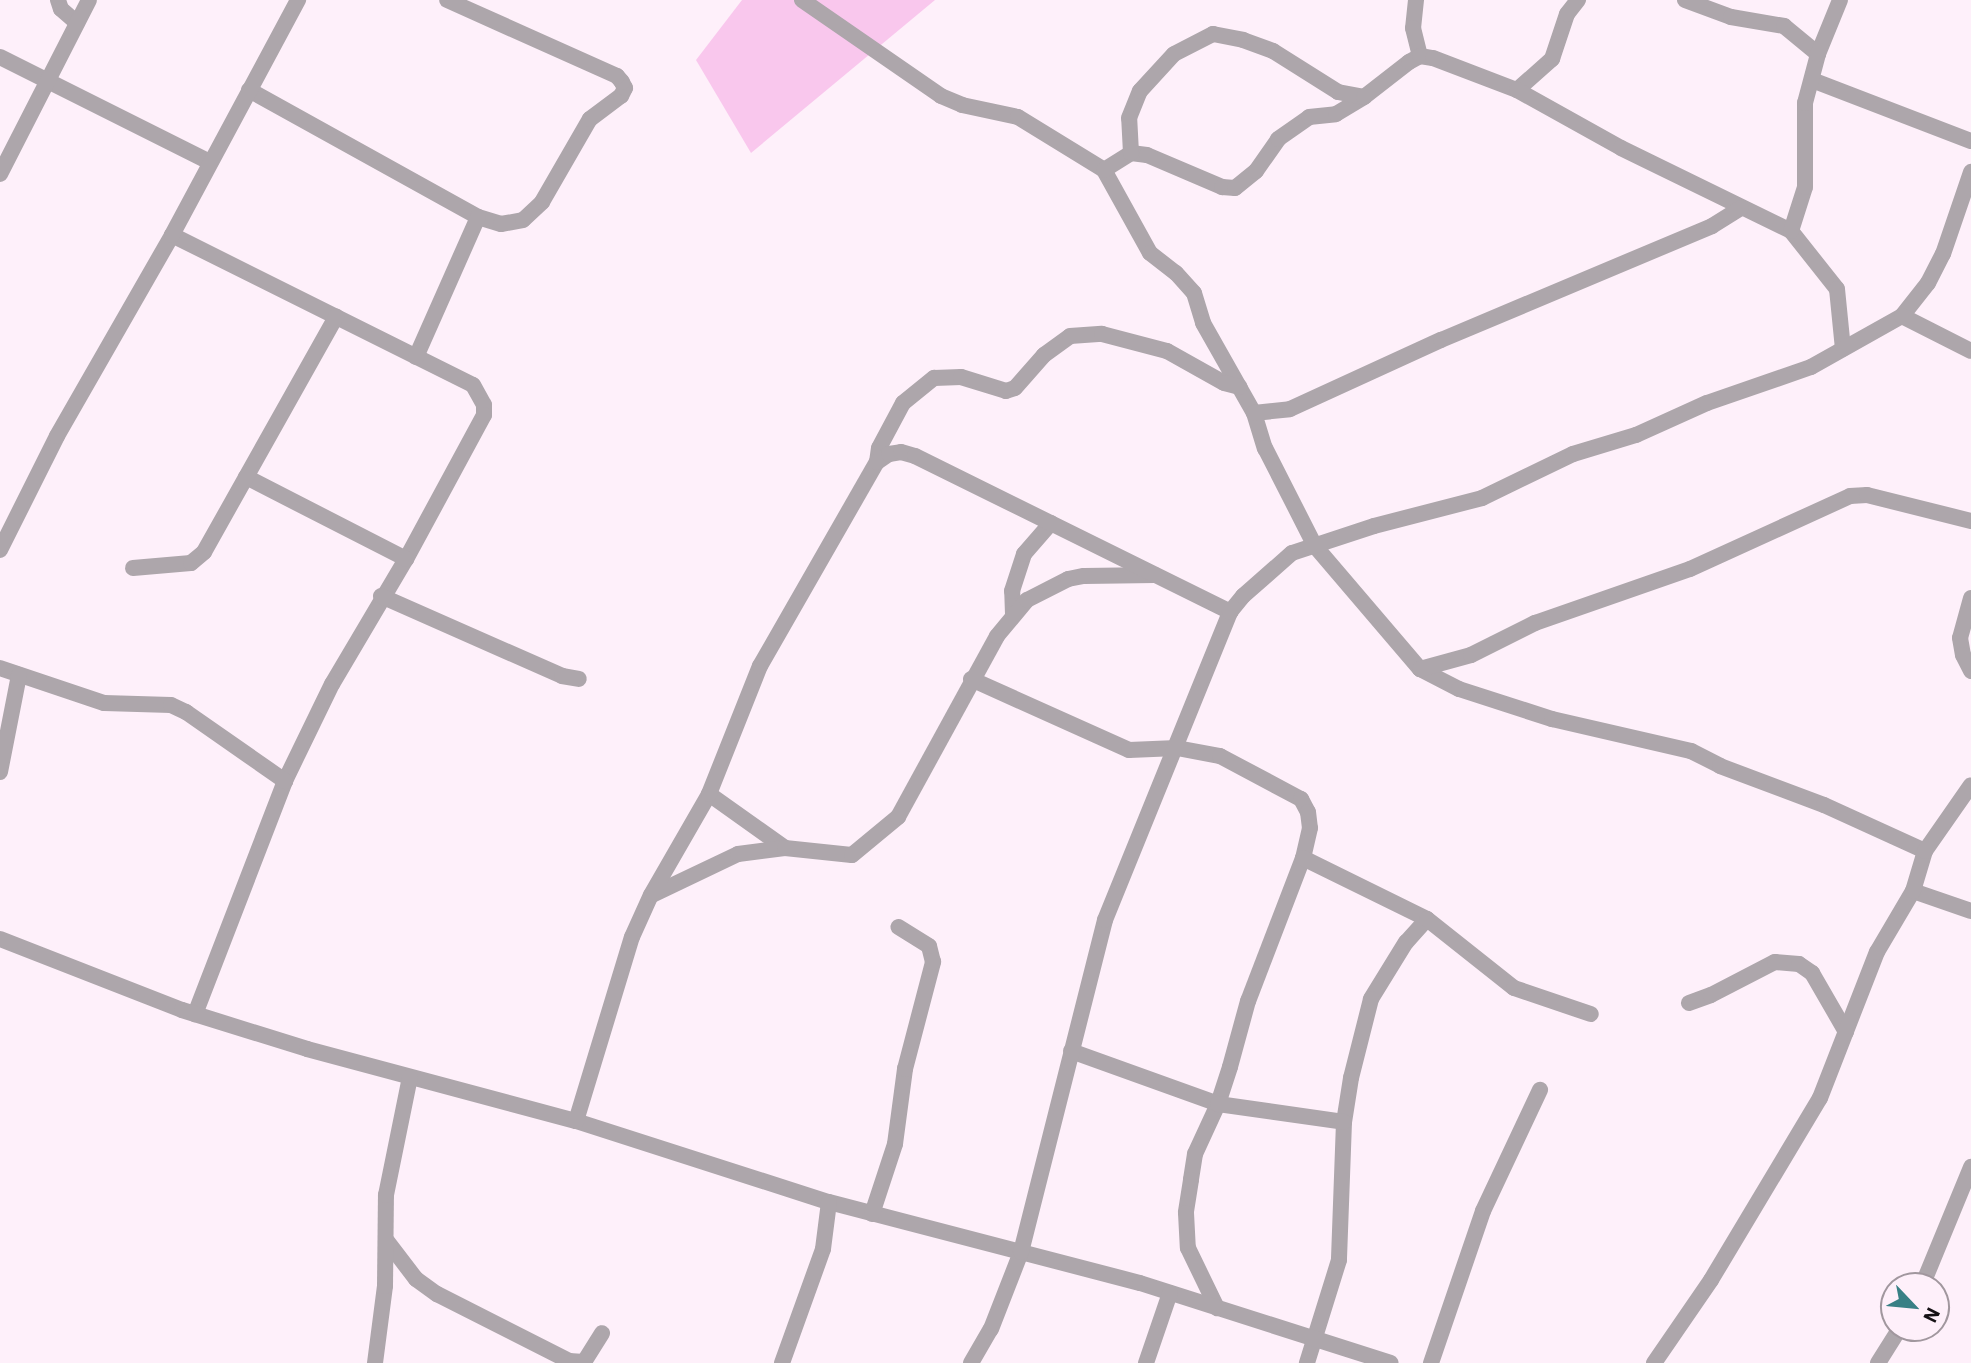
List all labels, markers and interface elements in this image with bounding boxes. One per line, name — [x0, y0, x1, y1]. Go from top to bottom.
north arrow — [1880, 1272, 1950, 1342]
text: N — [1918, 1304, 1946, 1327]

